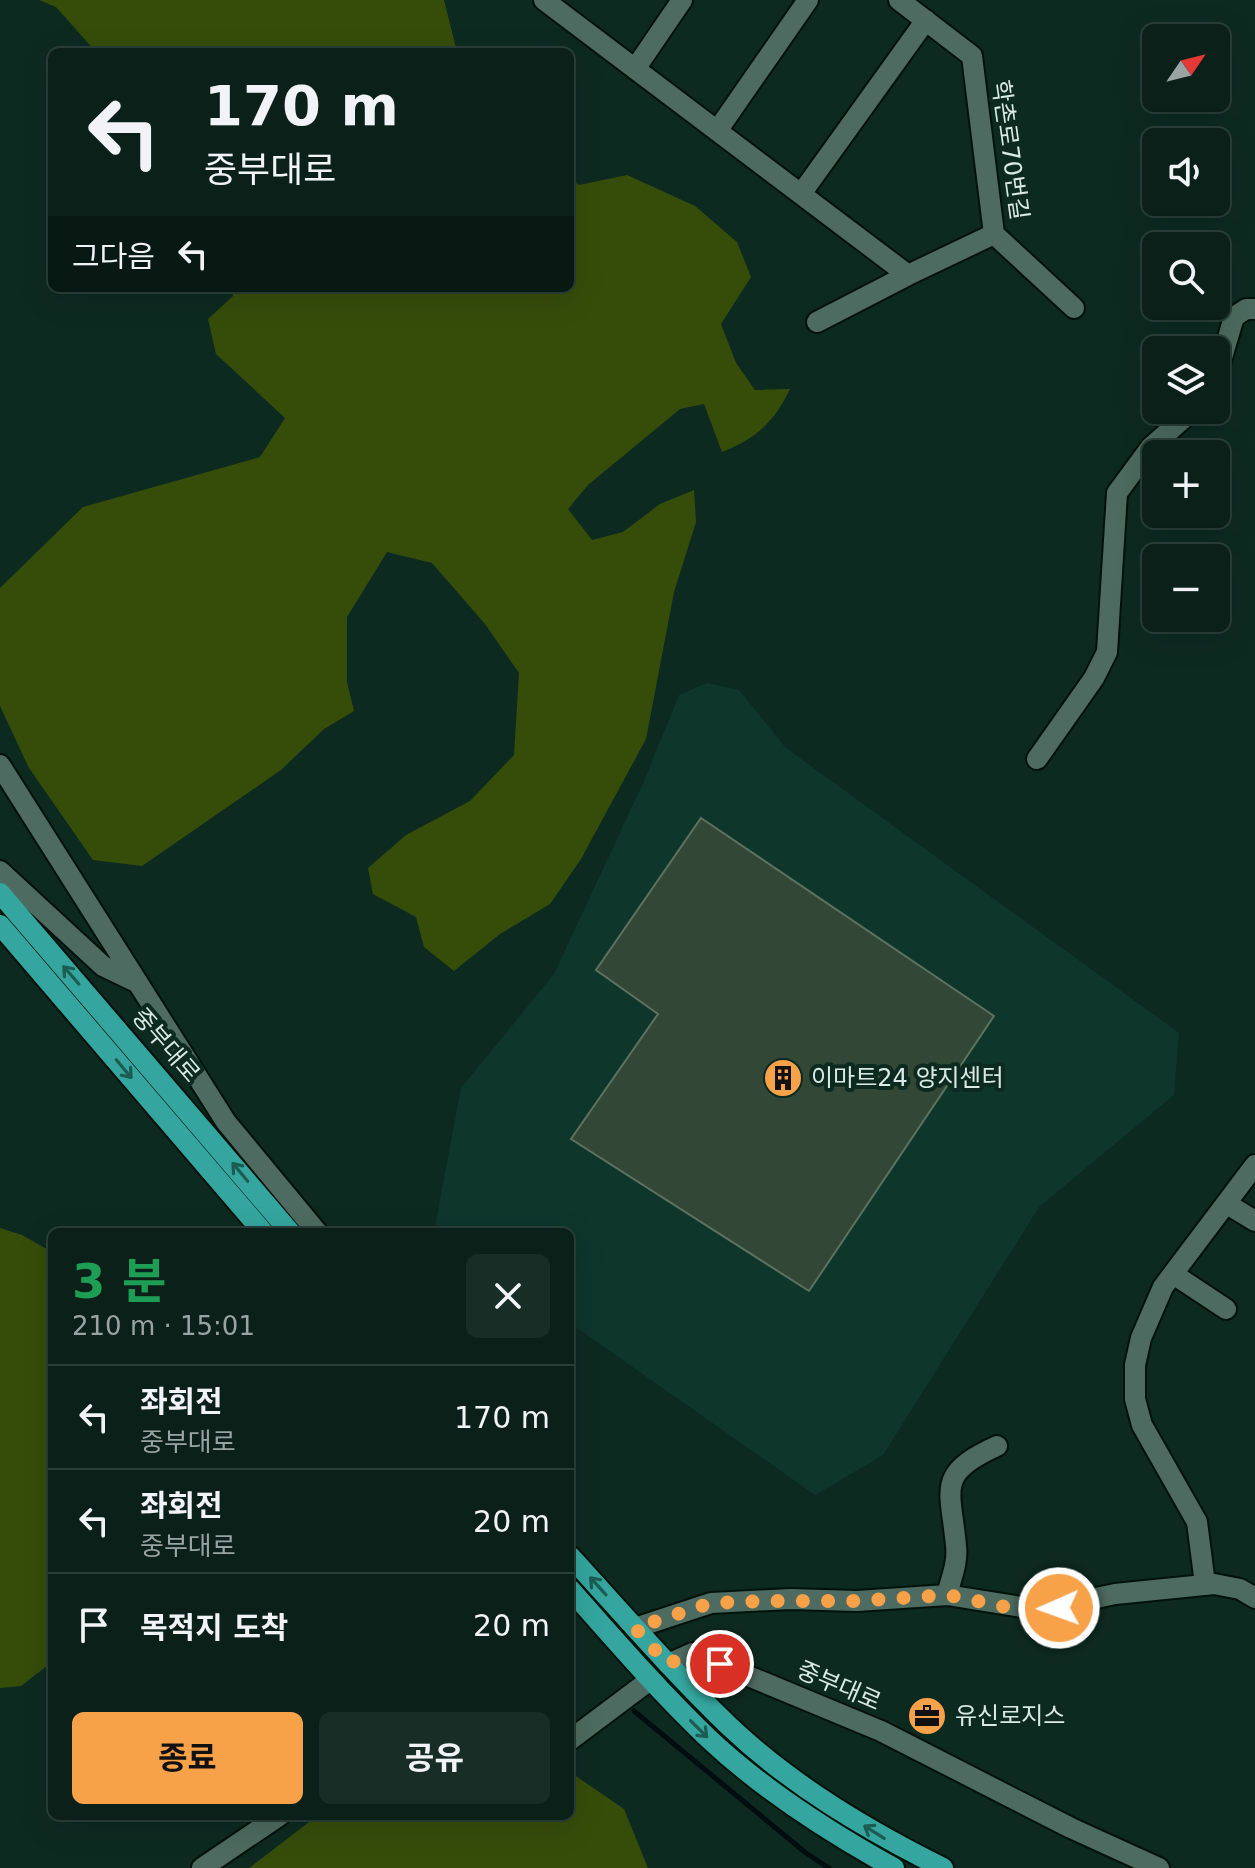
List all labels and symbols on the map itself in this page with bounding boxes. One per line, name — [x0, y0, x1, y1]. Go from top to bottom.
north arrow — [1142, 24, 1230, 112]
street label: 학촌로70번길 — [986, 78, 1034, 222]
one-way arrow — [62, 966, 80, 986]
street label: 중부대로 — [126, 1002, 206, 1088]
building icon: 이마트24 양지센터 — [762, 1057, 804, 1099]
one-way arrow — [115, 1058, 133, 1079]
place label: 이마트24 양지센터 — [811, 1064, 1004, 1092]
one-way arrow — [231, 1163, 249, 1183]
position arrow — [1017, 1566, 1101, 1650]
one-way arrow — [588, 1576, 607, 1596]
pin — [686, 1630, 754, 1698]
street label: 중부대로 — [793, 1656, 885, 1716]
office icon: 유신로지스 — [906, 1695, 948, 1737]
place label: 유신로지스 — [955, 1702, 1065, 1730]
one-way arrow — [689, 1719, 708, 1738]
one-way arrow — [864, 1824, 886, 1841]

